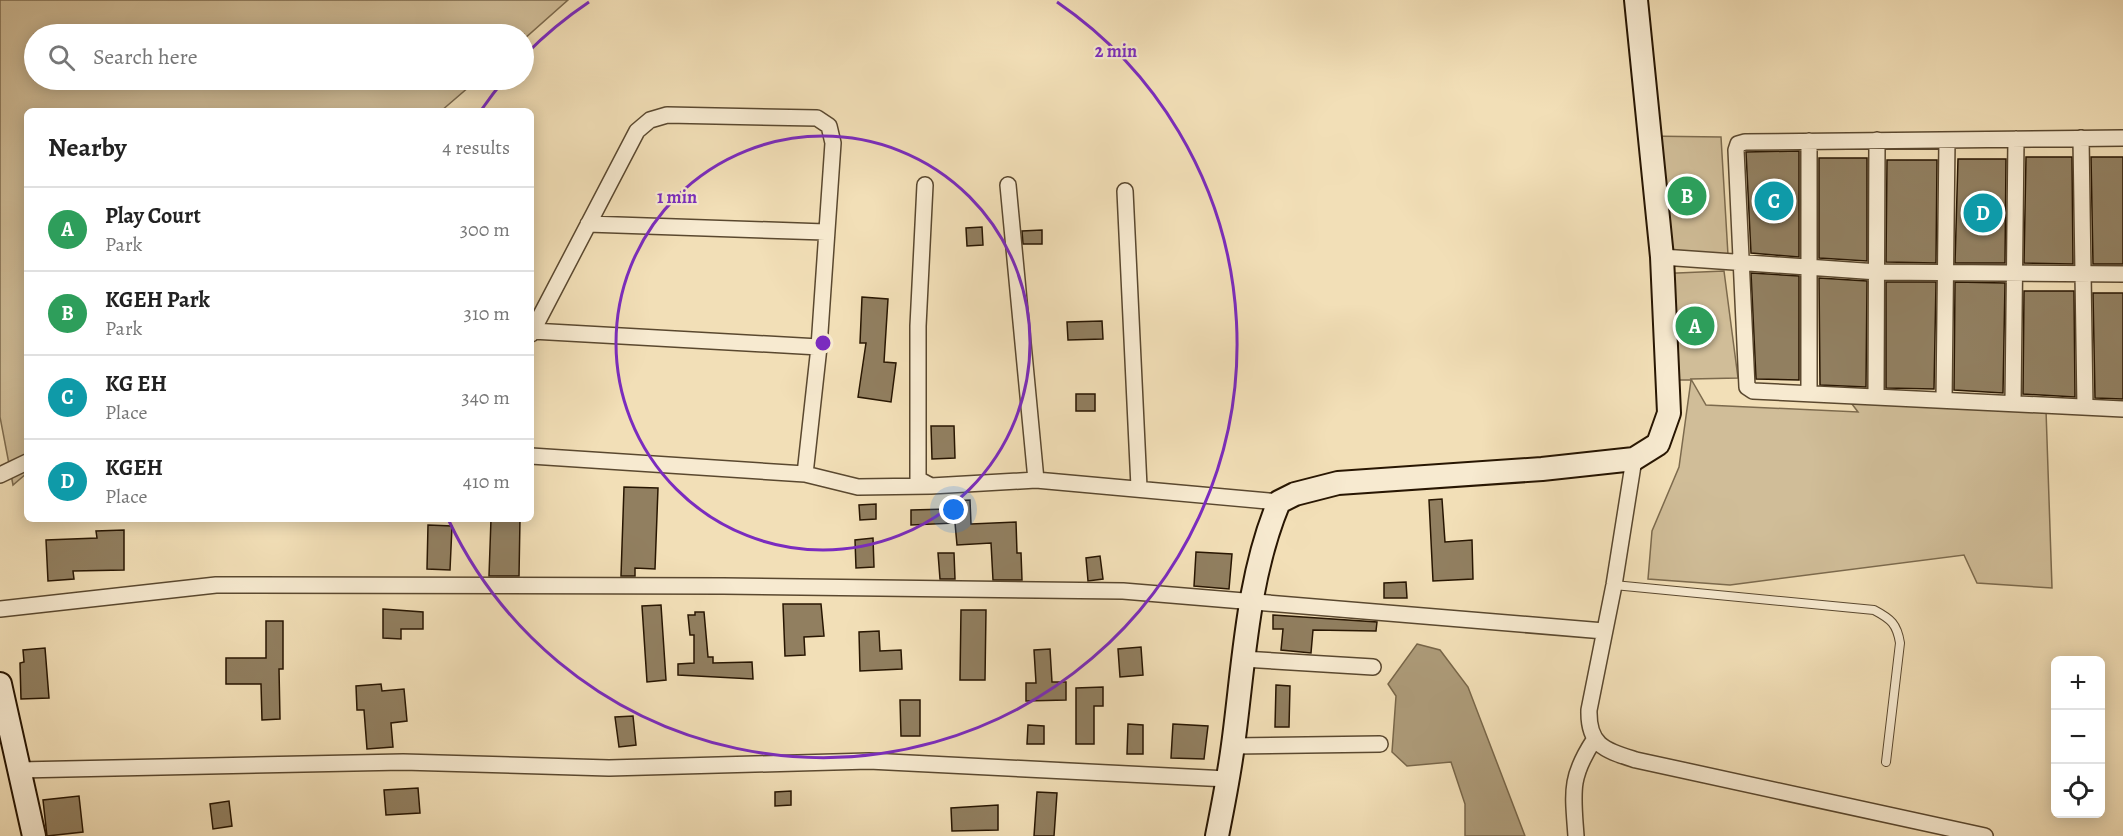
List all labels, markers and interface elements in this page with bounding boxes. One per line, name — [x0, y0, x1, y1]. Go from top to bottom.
search box — [24, 24, 534, 90]
text: 2 min — [1095, 39, 1137, 63]
icon: search — [45, 41, 78, 74]
text: Search here — [93, 42, 198, 72]
text: Nearby — [48, 130, 127, 165]
text: 4 results — [442, 134, 510, 161]
pin: B — [1668, 174, 1706, 218]
pin: C — [1754, 178, 1794, 224]
text: 1 min — [657, 185, 697, 209]
pin: D — [1964, 190, 2002, 236]
text: Play Court — [105, 201, 201, 231]
text: A — [61, 216, 74, 243]
text: 300 m — [460, 216, 510, 243]
text: Park — [105, 231, 143, 258]
text: KGEH Park — [105, 285, 210, 315]
text: B — [61, 300, 74, 327]
text: 310 m — [464, 300, 510, 327]
pin: A — [1676, 304, 1714, 348]
text: Park — [105, 315, 143, 342]
centre of rings — [813, 333, 833, 353]
text: KG EH — [105, 369, 167, 399]
text: C — [61, 384, 74, 411]
text: 340 m — [461, 384, 510, 411]
text: Place — [105, 399, 147, 426]
text: KGEH — [105, 453, 163, 483]
text: D — [61, 468, 74, 495]
text: 410 m — [463, 468, 510, 495]
text: Place — [105, 483, 147, 510]
your location — [939, 495, 968, 524]
map controls — [2051, 656, 2105, 818]
button: + — [2051, 656, 2105, 710]
button: − — [2051, 710, 2105, 764]
button: locate — [2051, 764, 2105, 818]

